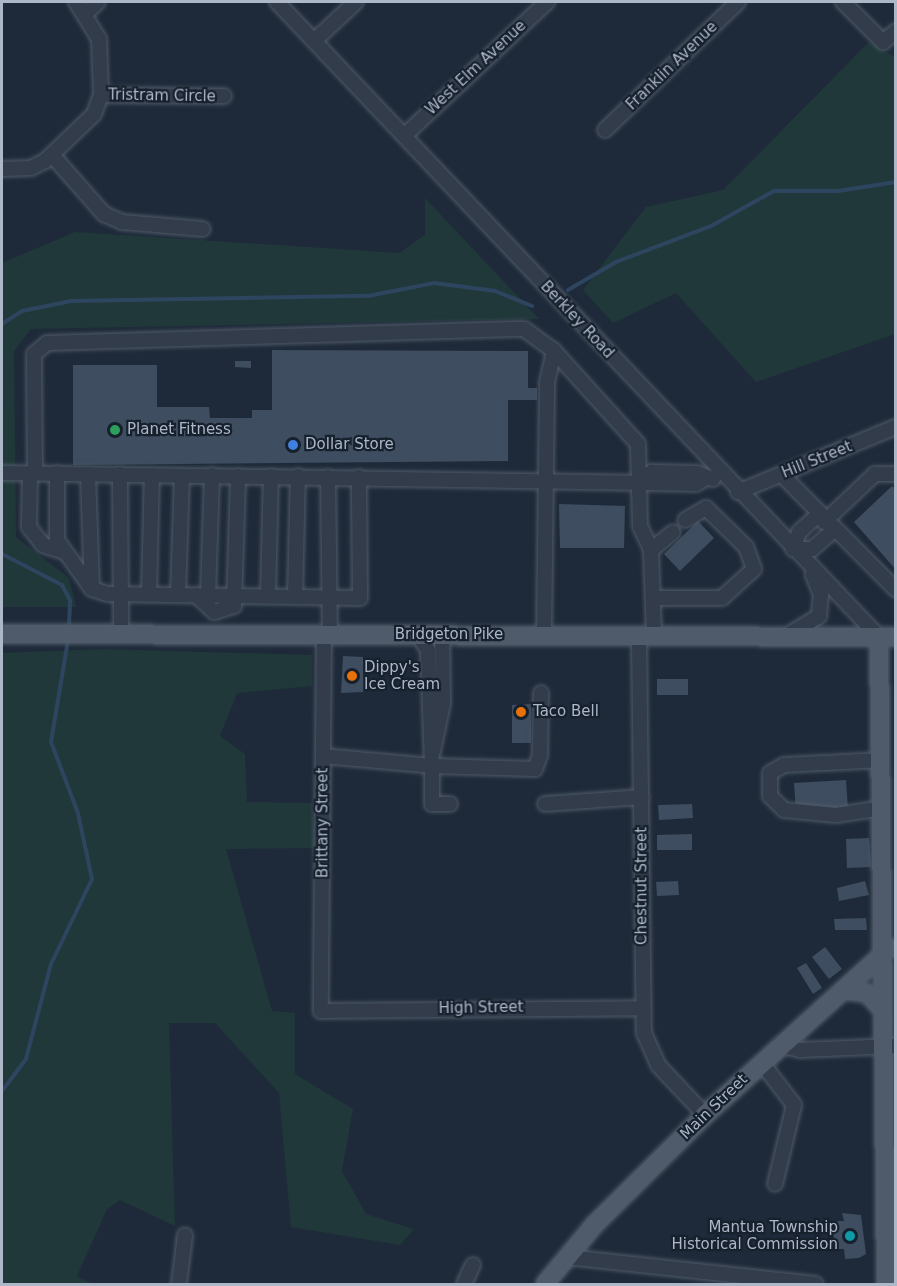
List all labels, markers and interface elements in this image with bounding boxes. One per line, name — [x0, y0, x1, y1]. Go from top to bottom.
street label: West Elm Avenue — [422, 17, 530, 119]
street label: Franklin Avenue — [623, 18, 721, 114]
street label: Tristram Circle — [108, 86, 216, 106]
street label: Berkley Road — [537, 278, 617, 362]
place label: Planet Fitness — [127, 421, 231, 439]
marker: Planet Fitness — [108, 423, 122, 437]
place label: Dollar Store — [305, 436, 394, 454]
marker: Dollar Store — [286, 438, 300, 452]
street label: Hill Street — [779, 438, 855, 482]
street label: Bridgeton Pike — [395, 626, 503, 644]
place label: Dippy's Ice Cream — [364, 658, 440, 693]
marker: Dippy's Ice Cream — [345, 669, 359, 683]
place label: Taco Bell — [533, 703, 599, 721]
marker: Taco Bell — [514, 705, 528, 719]
street label: Brittany Street — [314, 768, 332, 878]
street label: Chestnut Street — [633, 827, 651, 945]
street label: High Street — [438, 998, 524, 1018]
street label: Main Street — [677, 1071, 751, 1143]
place label: Mantua Township Historical Commission — [671, 1218, 838, 1253]
marker: Mantua Township Historical Commission — [843, 1229, 857, 1243]

